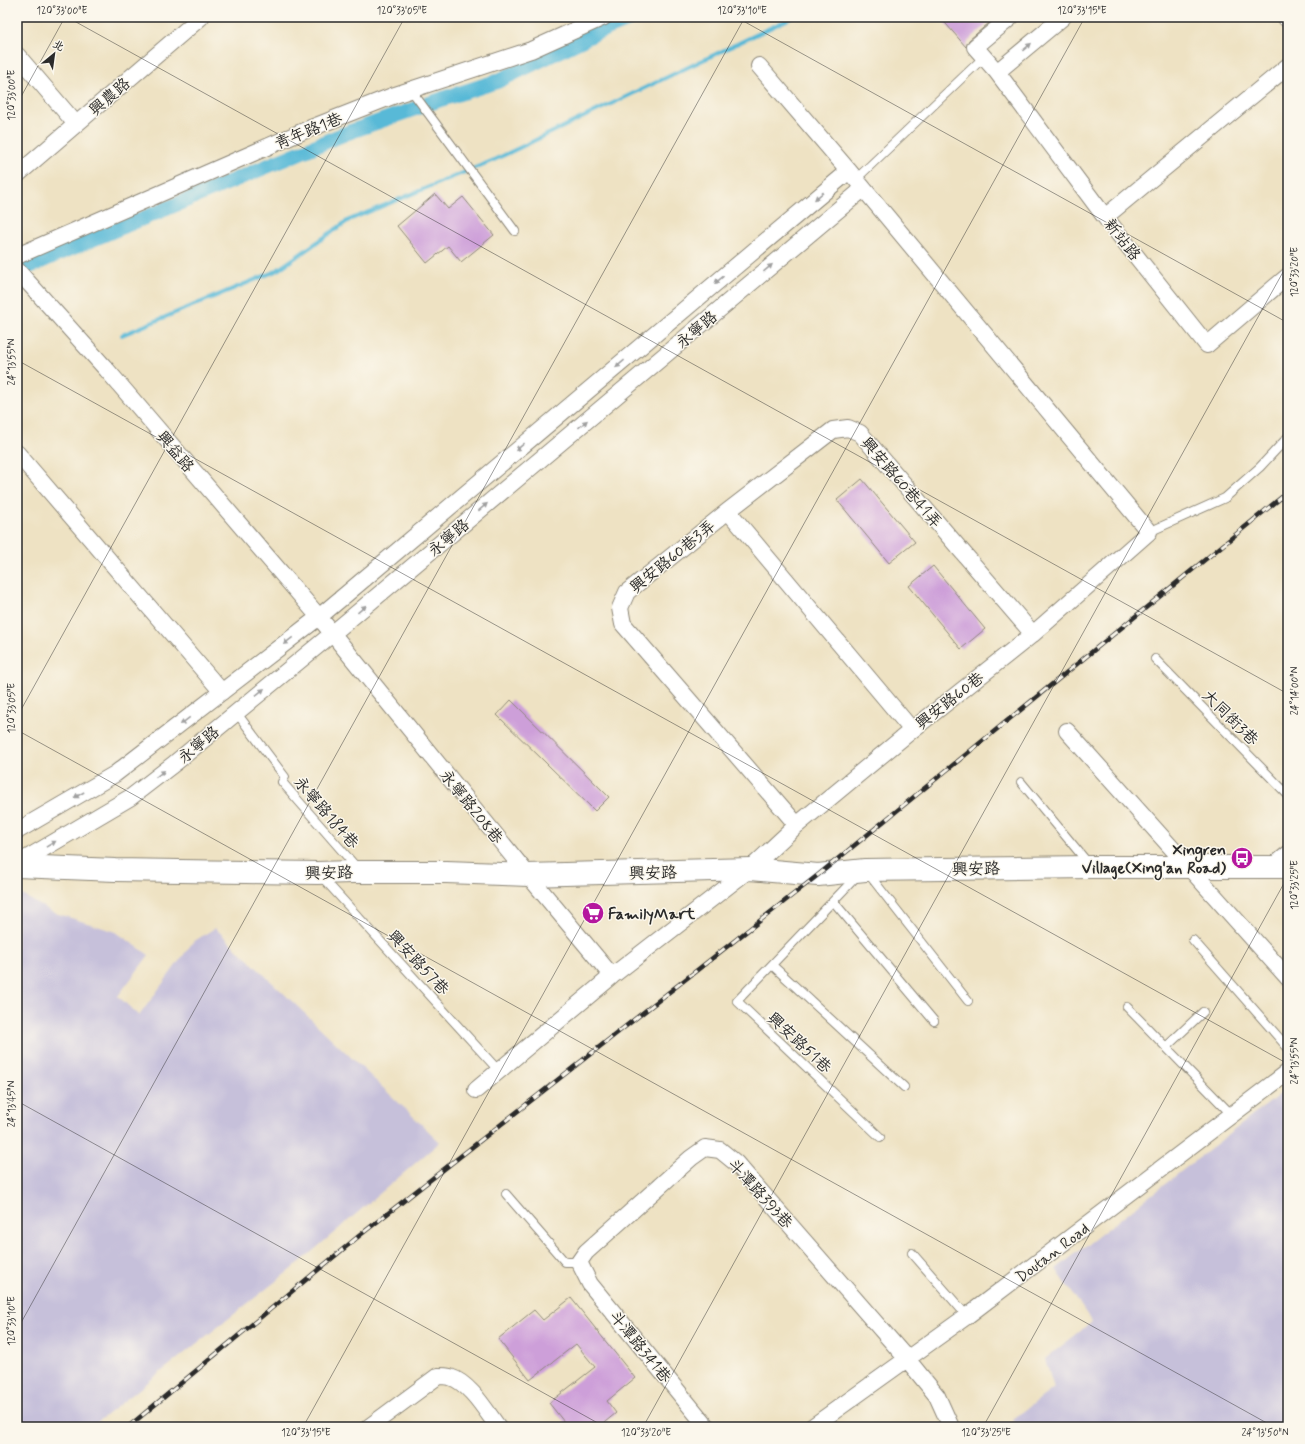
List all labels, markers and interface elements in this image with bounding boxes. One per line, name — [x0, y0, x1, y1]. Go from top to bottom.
text: 120°33'00"E — [37, 4, 88, 18]
text: 120°33'05"E — [377, 4, 427, 18]
text: 120°33'10"E — [717, 4, 767, 18]
text: 120°33'15"E — [1057, 4, 1107, 18]
north arrow — [34, 34, 74, 74]
text: 北 — [50, 37, 67, 55]
one-way arrow — [1021, 43, 1032, 52]
text: 120°33'00"E — [5, 69, 19, 120]
street label: 興農路 — [85, 73, 135, 121]
street label: 青年路1巷 — [272, 108, 345, 154]
one-way arrow — [813, 192, 824, 201]
street label: 新站路 — [1099, 215, 1145, 265]
text: 120°33'20"E — [1288, 247, 1302, 297]
one-way arrow — [763, 264, 774, 273]
one-way arrow — [714, 275, 725, 284]
street label: 永寧路 — [672, 307, 722, 354]
text: 24°13'55"N — [5, 338, 19, 385]
one-way arrow — [615, 359, 625, 368]
one-way arrow — [578, 419, 588, 428]
street label: 興益路 — [151, 427, 198, 477]
street label: 興安路60巷41弄 — [856, 433, 946, 533]
one-way arrow — [515, 443, 526, 452]
one-way arrow — [478, 503, 489, 512]
street label: 永寧路 — [424, 515, 474, 562]
street label: 興安路60巷3弄 — [626, 516, 720, 598]
one-way arrow — [357, 604, 368, 613]
one-way arrow — [282, 637, 293, 645]
text: 24°14'00"N — [1288, 666, 1302, 715]
street label: 興安路60巷 — [911, 668, 988, 735]
text: 120°33'05"E — [5, 683, 19, 733]
street label: 大同街3巷 — [1197, 685, 1263, 751]
one-way arrow — [255, 688, 266, 696]
one-way arrow — [180, 716, 191, 725]
street label: 永寧路 — [174, 722, 224, 769]
street label: 永寧路208巷 — [434, 766, 507, 848]
one-way arrow — [154, 770, 165, 779]
street label: 永寧路184巷 — [289, 772, 363, 854]
one-way arrow — [74, 791, 84, 799]
place label: Xingren Village(Xing'an Road) — [1082, 840, 1226, 881]
one-way arrow — [45, 841, 56, 848]
bus stop icon: Xingren Village(Xing'an Road) — [1229, 845, 1255, 871]
street label: 興安路 — [952, 859, 1000, 880]
text: 120°33'25"E — [1288, 860, 1302, 910]
street label: 興安路 — [305, 863, 353, 884]
street label: 興安路 — [629, 863, 677, 884]
supermarket icon: FamilyMart — [580, 900, 606, 926]
place label: FamilyMart — [608, 904, 696, 925]
street label: 興安路57巷 — [382, 926, 453, 1000]
street label: 興安路51巷 — [762, 1008, 836, 1078]
text: 24°13'55"N — [1288, 1037, 1302, 1084]
text: 24°13'45"N — [5, 1080, 19, 1127]
street label: 斗潭路393巷 — [723, 1155, 797, 1233]
street label: Doutan Road — [1012, 1219, 1094, 1288]
text: 120°33'10"E — [5, 1296, 19, 1346]
street label: 斗潭路341巷 — [604, 1306, 675, 1387]
text: 120°33'15"E — [281, 1426, 331, 1440]
text: 120°33'20"E — [621, 1426, 671, 1440]
text: 120°33'25"E — [961, 1426, 1011, 1440]
text: 24°13'50"N — [1241, 1426, 1289, 1440]

